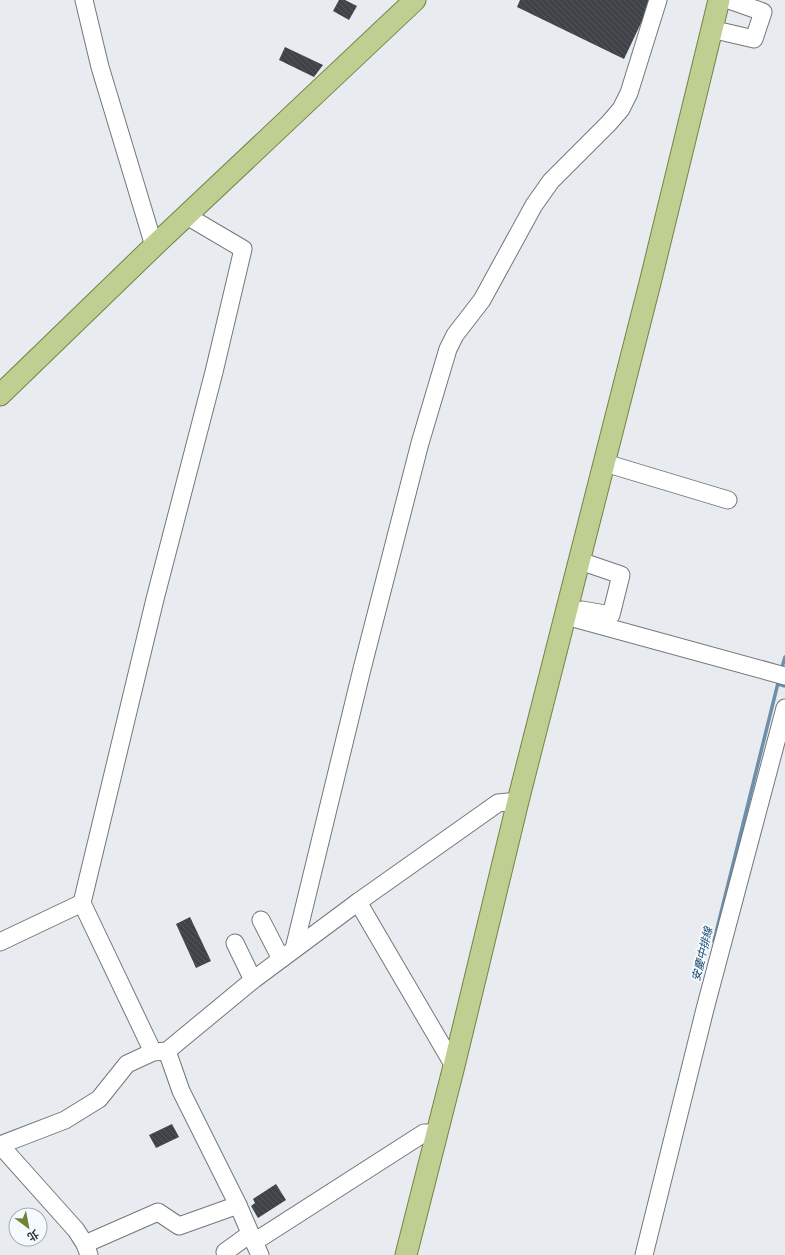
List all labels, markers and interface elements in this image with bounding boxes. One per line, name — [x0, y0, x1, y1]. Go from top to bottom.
water label: 安慶中排線 — [690, 924, 715, 982]
north arrow — [8, 1207, 48, 1247]
text: 北 — [25, 1227, 41, 1243]

